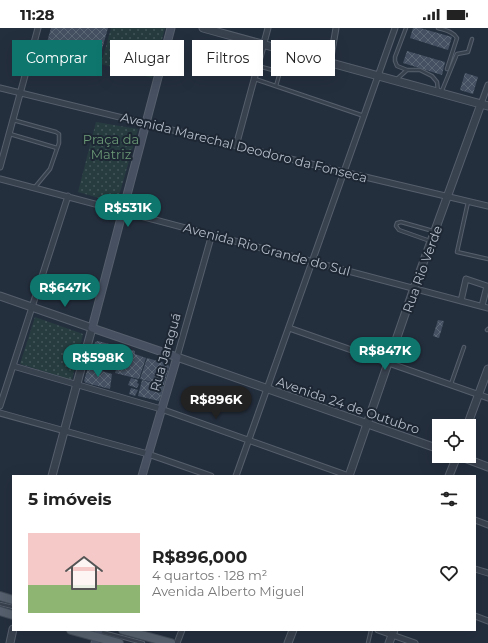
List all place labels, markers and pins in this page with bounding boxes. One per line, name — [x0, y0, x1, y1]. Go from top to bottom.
pin: R$531K — [95, 194, 161, 228]
pin: R$647K — [32, 274, 98, 308]
pin: R$847K — [352, 337, 418, 371]
pin: R$598K — [65, 344, 131, 378]
pin: R$896K — [183, 386, 249, 420]

